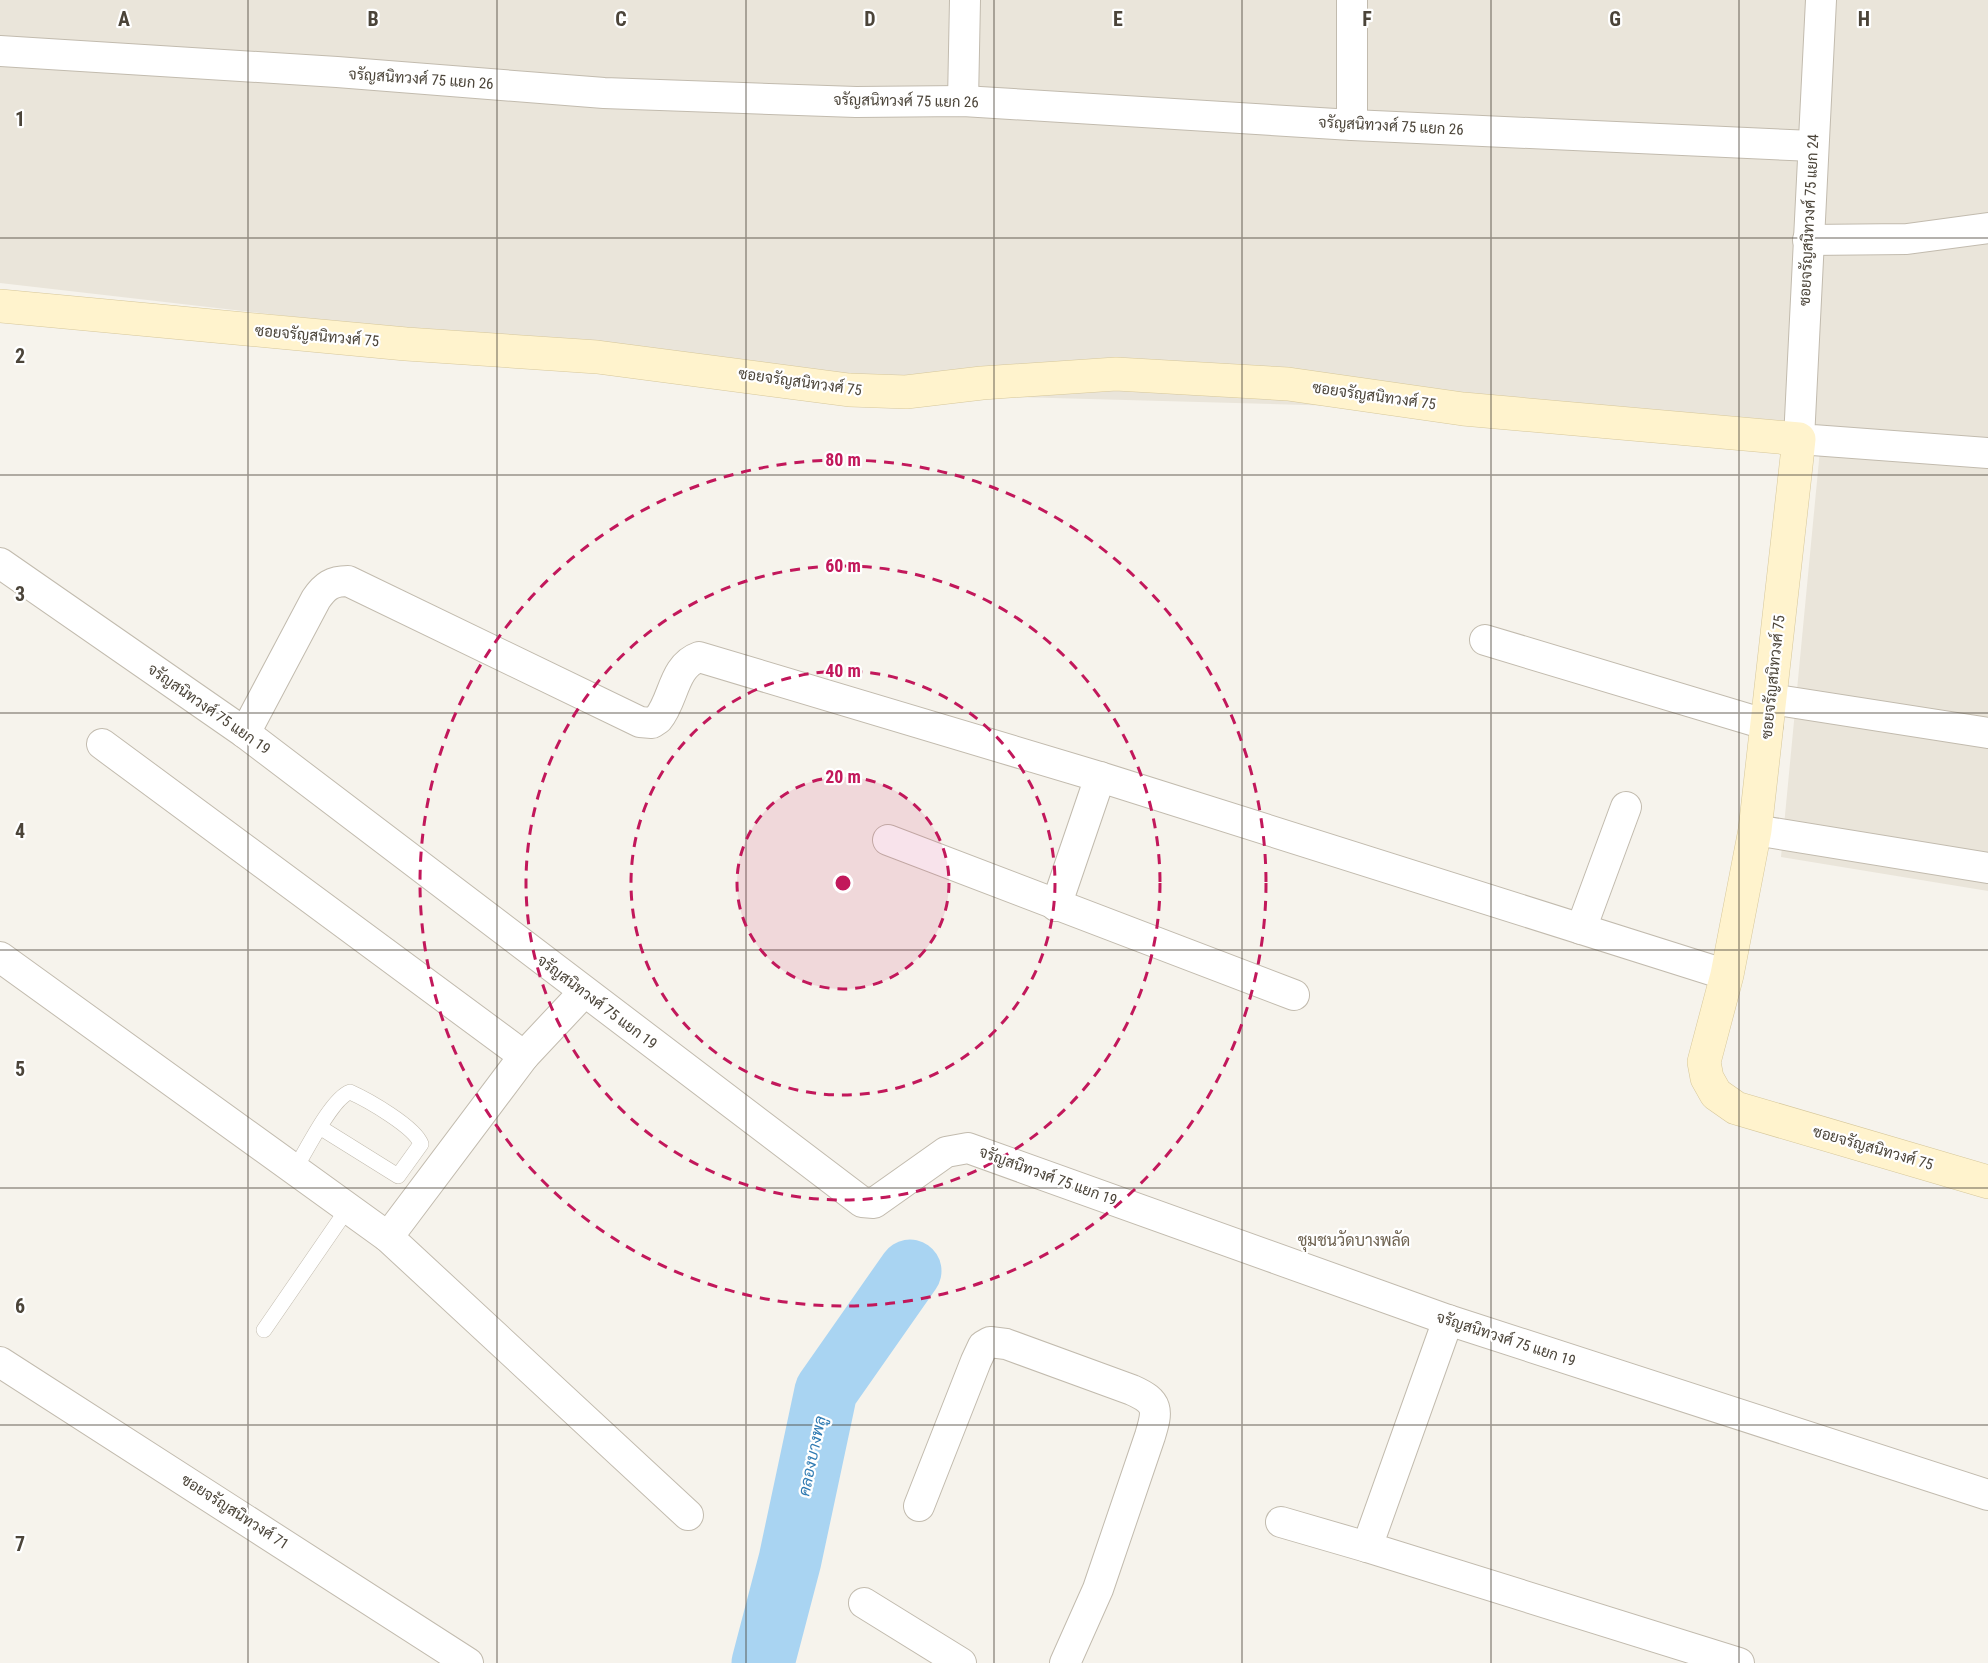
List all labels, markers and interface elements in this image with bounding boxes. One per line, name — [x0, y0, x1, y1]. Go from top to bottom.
text: A — [118, 7, 130, 31]
text: B — [367, 7, 379, 31]
text: C — [615, 7, 627, 31]
text: D — [864, 7, 876, 31]
text: E — [1113, 7, 1123, 31]
text: F — [1362, 7, 1372, 31]
text: G — [1609, 7, 1621, 31]
text: H — [1858, 7, 1870, 31]
street label: จรัญสนิทวงศ์ 75 แยก 26 — [348, 64, 494, 93]
street label: จรัญสนิทวงศ์ 75 แยก 26 — [833, 90, 979, 111]
text: 1 — [15, 107, 25, 131]
street label: จรัญสนิทวงศ์ 75 แยก 26 — [1318, 112, 1464, 139]
street label: ซอยจรัญสนิทวงศ์ 75 แยก 24 — [1795, 134, 1822, 306]
street label: ซอยจรัญสนิทวงศ์ 75 — [254, 321, 380, 350]
text: 2 — [15, 344, 25, 368]
street label: ซอยจรัญสนิทวงศ์ 75 — [737, 363, 863, 400]
street label: ซอยจรัญสนิทวงศ์ 75 — [1311, 377, 1437, 414]
text: 80 m — [825, 449, 861, 470]
text: 60 m — [825, 555, 861, 576]
text: 3 — [15, 582, 25, 606]
street label: ซอยจรัญสนิทวงศ์ 75 — [1757, 614, 1788, 740]
street label: จรัญสนิทวงศ์ 75 แยก 19 — [144, 659, 274, 758]
text: 40 m — [825, 660, 861, 681]
text: 20 m — [825, 766, 861, 787]
text: 4 — [15, 819, 25, 843]
centre of rings — [833, 873, 853, 893]
street label: จรัญสนิทวงศ์ 75 แยก 19 — [533, 950, 661, 1053]
text: 5 — [15, 1057, 25, 1081]
street label: ซอยจรัญสนิทวงศ์ 75 — [1811, 1121, 1936, 1174]
street label: จรัญสนิทวงศ์ 75 แยก 19 — [977, 1142, 1120, 1209]
district label: ชุมชนวัดบางพลัด — [1298, 1230, 1410, 1252]
text: 6 — [15, 1294, 25, 1318]
street label: จรัญสนิทวงศ์ 75 แยก 19 — [1434, 1307, 1578, 1370]
water label: คลองบางพลู — [794, 1414, 832, 1498]
street label: ซอยจรัญสนิทวงศ์ 71 — [178, 1470, 293, 1553]
text: 7 — [15, 1532, 25, 1556]

